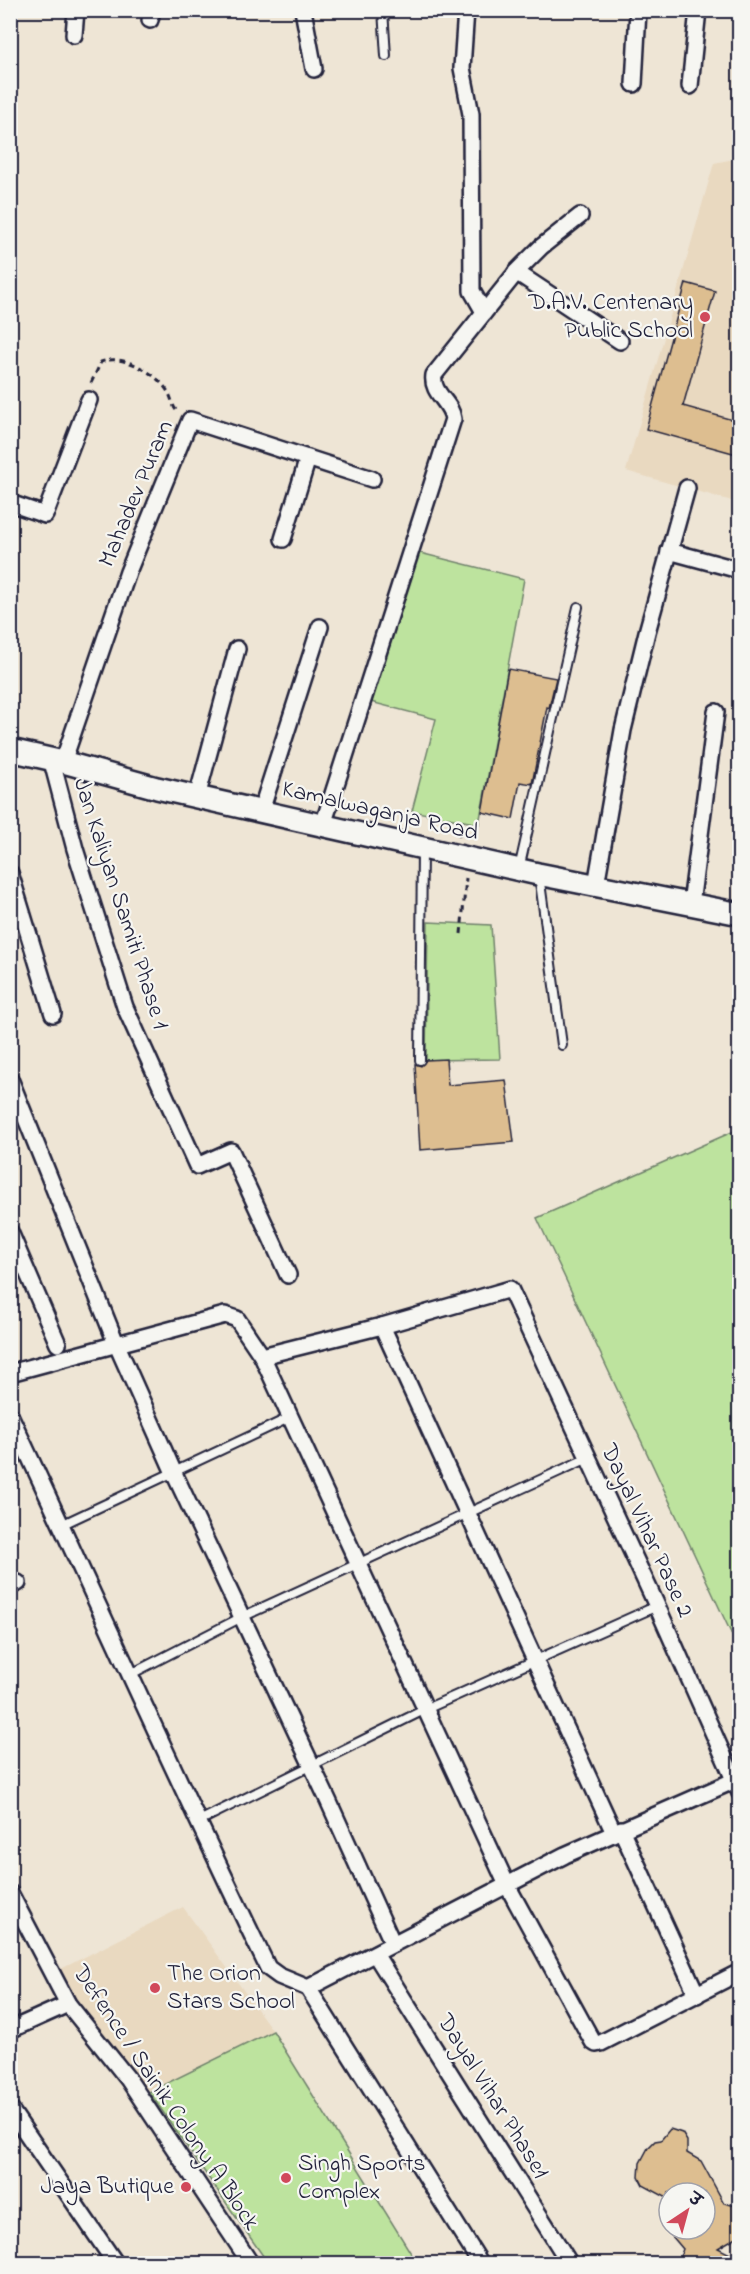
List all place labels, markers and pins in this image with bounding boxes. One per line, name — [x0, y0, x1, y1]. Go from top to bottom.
place label: D.A.V. Centenary Public School — [527, 286, 693, 349]
marker: D.A.V. Centenary Public School — [698, 310, 712, 324]
place label: The Orion Stars School — [167, 1957, 295, 2020]
marker: The Orion Stars School — [148, 1981, 162, 1995]
place label: Singh Sports Complex — [298, 2147, 425, 2210]
place label: Jaya Butique — [40, 2170, 174, 2206]
marker: Singh Sports Complex — [279, 2171, 293, 2185]
marker: Jaya Butique — [179, 2180, 193, 2194]

